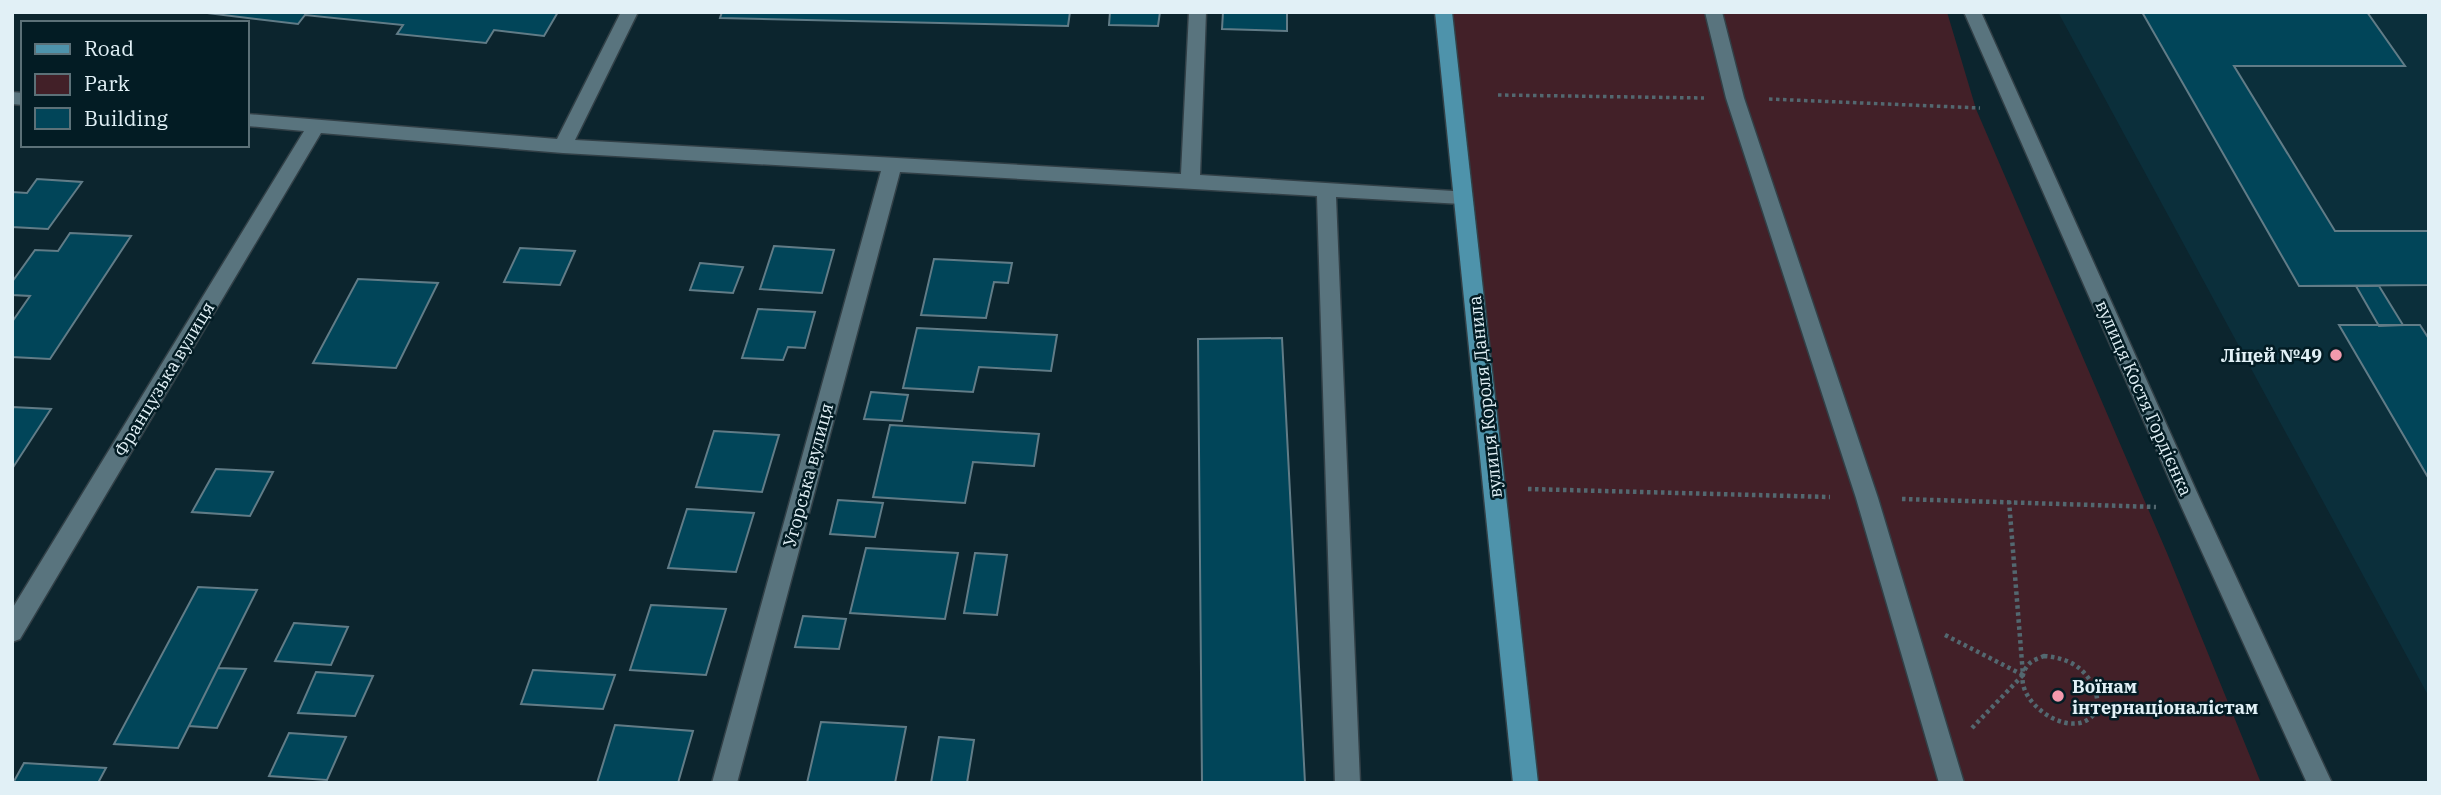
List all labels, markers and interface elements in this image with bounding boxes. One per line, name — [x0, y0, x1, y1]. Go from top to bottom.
legend — [21, 21, 248, 147]
text: Road — [84, 34, 134, 62]
text: Park — [84, 69, 131, 97]
text: Building — [84, 104, 169, 132]
street label: вулиця Короля Данила — [1463, 294, 1507, 499]
street label: вулиця Костя Гордієнка — [2090, 296, 2198, 500]
street label: Французька вулиця — [109, 297, 219, 461]
place label: Ліцей №49 — [2221, 344, 2322, 367]
marker: Ліцей №49 — [2328, 347, 2344, 363]
street label: Угорська вулиця — [778, 400, 838, 550]
place label: Воїнам інтернаціоналістам — [2072, 675, 2258, 719]
marker: Воїнам інтернаціоналістам — [2050, 688, 2066, 704]

